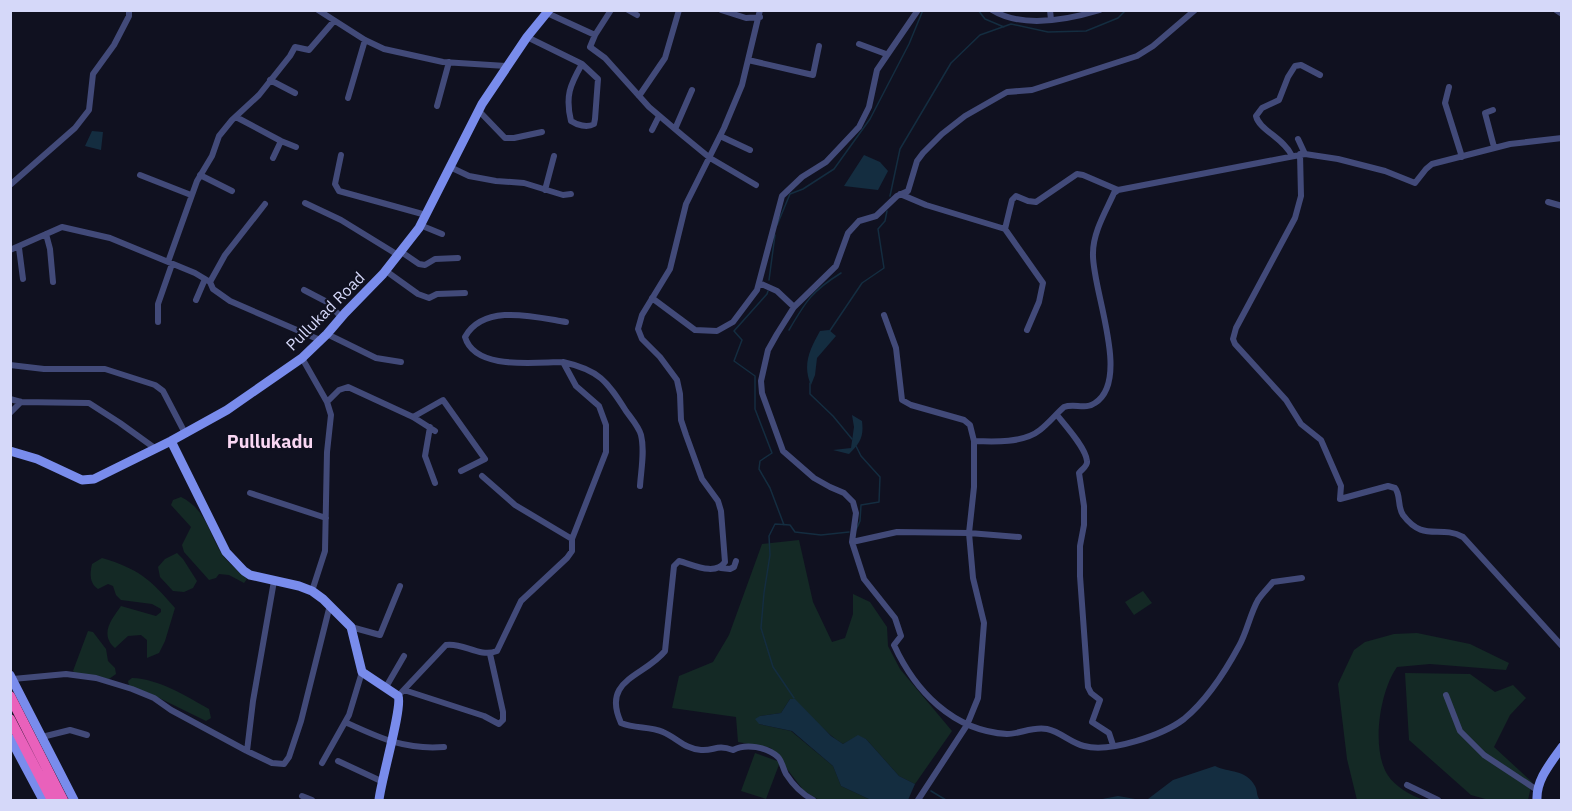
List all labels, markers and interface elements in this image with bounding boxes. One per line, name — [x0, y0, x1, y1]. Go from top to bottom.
street label: Pullukad Road — [281, 267, 369, 355]
district label: Pullukadu — [227, 430, 313, 453]

